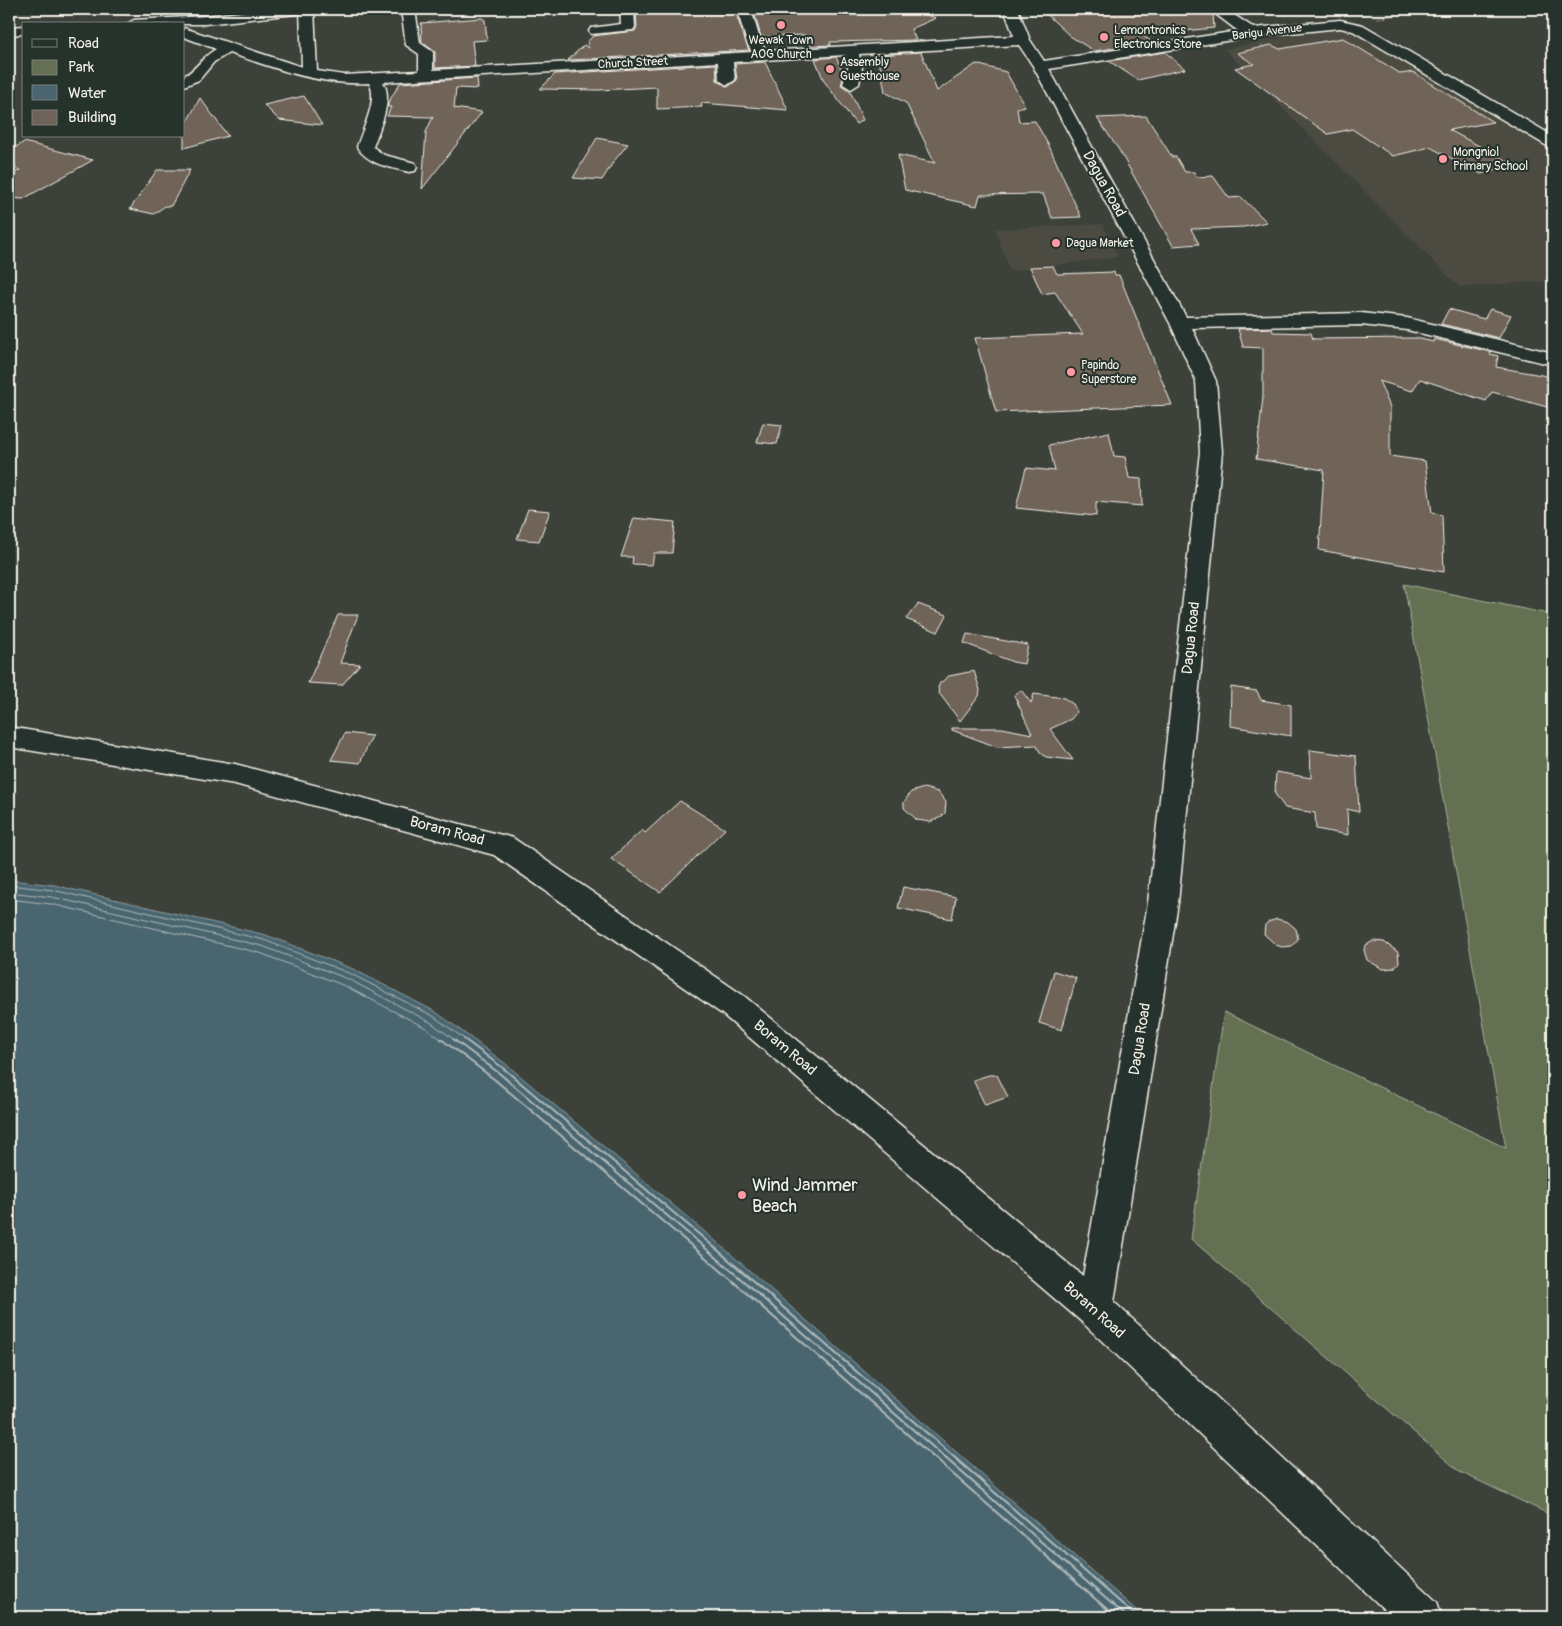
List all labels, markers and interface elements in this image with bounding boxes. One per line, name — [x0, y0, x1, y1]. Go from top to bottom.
marker: Wewak Town AOG Church — [775, 19, 787, 31]
street label: Barigu Avenue — [1231, 20, 1303, 44]
legend — [22, 22, 185, 138]
place label: Lemontronics Electronics Store — [1114, 23, 1202, 52]
marker: Lemontronics Electronics Store — [1098, 31, 1110, 43]
place label: Wewak Town AOG Church — [749, 33, 814, 62]
text: Road — [68, 34, 99, 53]
street label: Church Street — [598, 54, 669, 72]
place label: Assembly Guesthouse — [840, 55, 900, 84]
text: Park — [68, 58, 95, 77]
marker: Assembly Guesthouse — [824, 63, 836, 75]
text: Water — [68, 84, 107, 103]
text: Building — [68, 108, 116, 127]
place label: Mongniol Primary School — [1453, 145, 1528, 174]
street label: Dagua Road — [1078, 148, 1130, 220]
marker: Mongniol Primary School — [1437, 153, 1449, 165]
place label: Dagua Market — [1066, 236, 1134, 251]
marker: Dagua Market — [1050, 237, 1062, 249]
place label: Papindo Superstore — [1081, 358, 1137, 387]
marker: Papindo Superstore — [1065, 366, 1077, 378]
street label: Dagua Road — [1178, 601, 1204, 675]
street label: Boram Road — [408, 812, 486, 850]
street label: Dagua Road — [1125, 1002, 1155, 1076]
street label: Boram Road — [750, 1016, 820, 1080]
place label: Wind Jammer Beach — [752, 1174, 858, 1218]
marker: Wind Jammer Beach — [736, 1189, 748, 1201]
street label: Boram Road — [1059, 1277, 1129, 1343]

